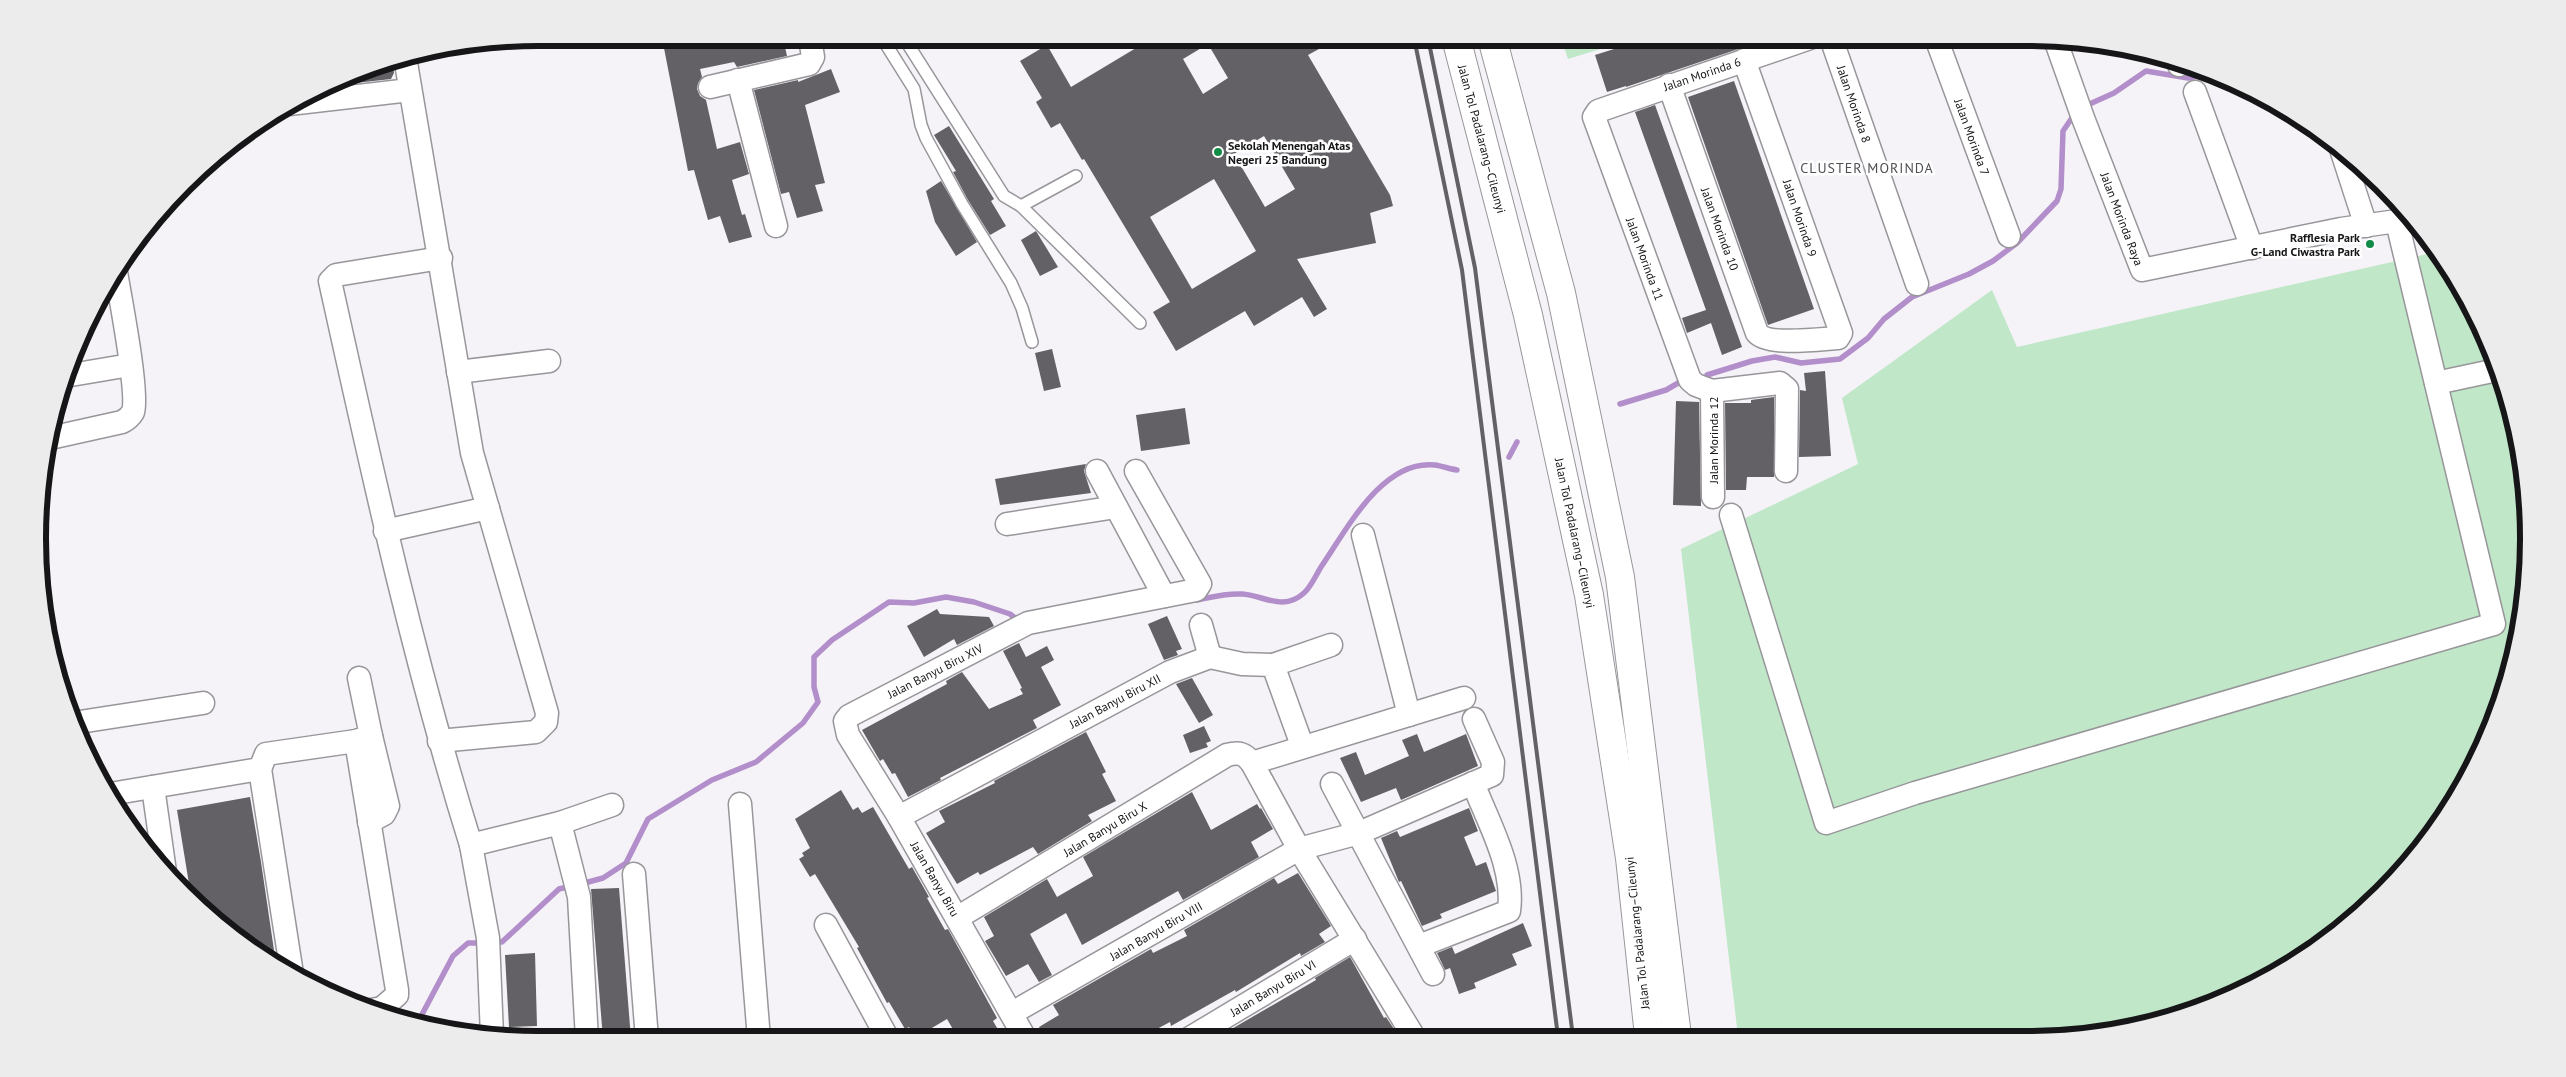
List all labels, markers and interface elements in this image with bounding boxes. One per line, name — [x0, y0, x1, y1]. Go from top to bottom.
street label: Jalan Morinda 6 — [1661, 54, 1743, 95]
street label: Jalan Tol Padalarang–Cileunyi — [1455, 62, 1509, 215]
street label: Jalan Morinda 8 — [1833, 63, 1874, 145]
street label: Jalan Morinda 7 — [1951, 96, 1993, 177]
place label: Sekolah Menengah Atas Negeri 25 Bandung — [1228, 138, 1350, 167]
marker: Sekolah Menengah Atas Negeri 25 Bandung — [1212, 146, 1224, 158]
district label: CLUSTER MORINDA — [1800, 159, 1934, 177]
street label: Jalan Morinda Raya — [2097, 169, 2147, 268]
street label: Jalan Morinda 9 — [1779, 177, 1820, 259]
street label: Jalan Morinda 10 — [1698, 185, 1742, 273]
street label: Jalan Morinda 11 — [1623, 215, 1667, 303]
place label: Rafflesia Park G-Land Ciwastra Park — [2251, 230, 2360, 259]
marker: Rafflesia Park G-Land Ciwastra Park — [2364, 238, 2376, 250]
street label: Jalan Morinda 12 — [1706, 396, 1721, 485]
street label: Jalan Tol Padalarang–Cileunyi — [1552, 456, 1598, 609]
street label: Jalan Banyu Biru XIV — [884, 640, 985, 702]
street label: Jalan Banyu Biru XII — [1066, 671, 1163, 732]
street label: Jalan Banyu Biru X — [1060, 798, 1150, 860]
street label: Jalan Banyu Biru — [907, 838, 963, 919]
street label: Jalan Tol Padalarang–Cileunyi — [1622, 856, 1653, 1011]
street label: Jalan Banyu Biru VIII — [1106, 898, 1205, 964]
street label: Jalan Banyu Biru VI — [1227, 956, 1319, 1020]

